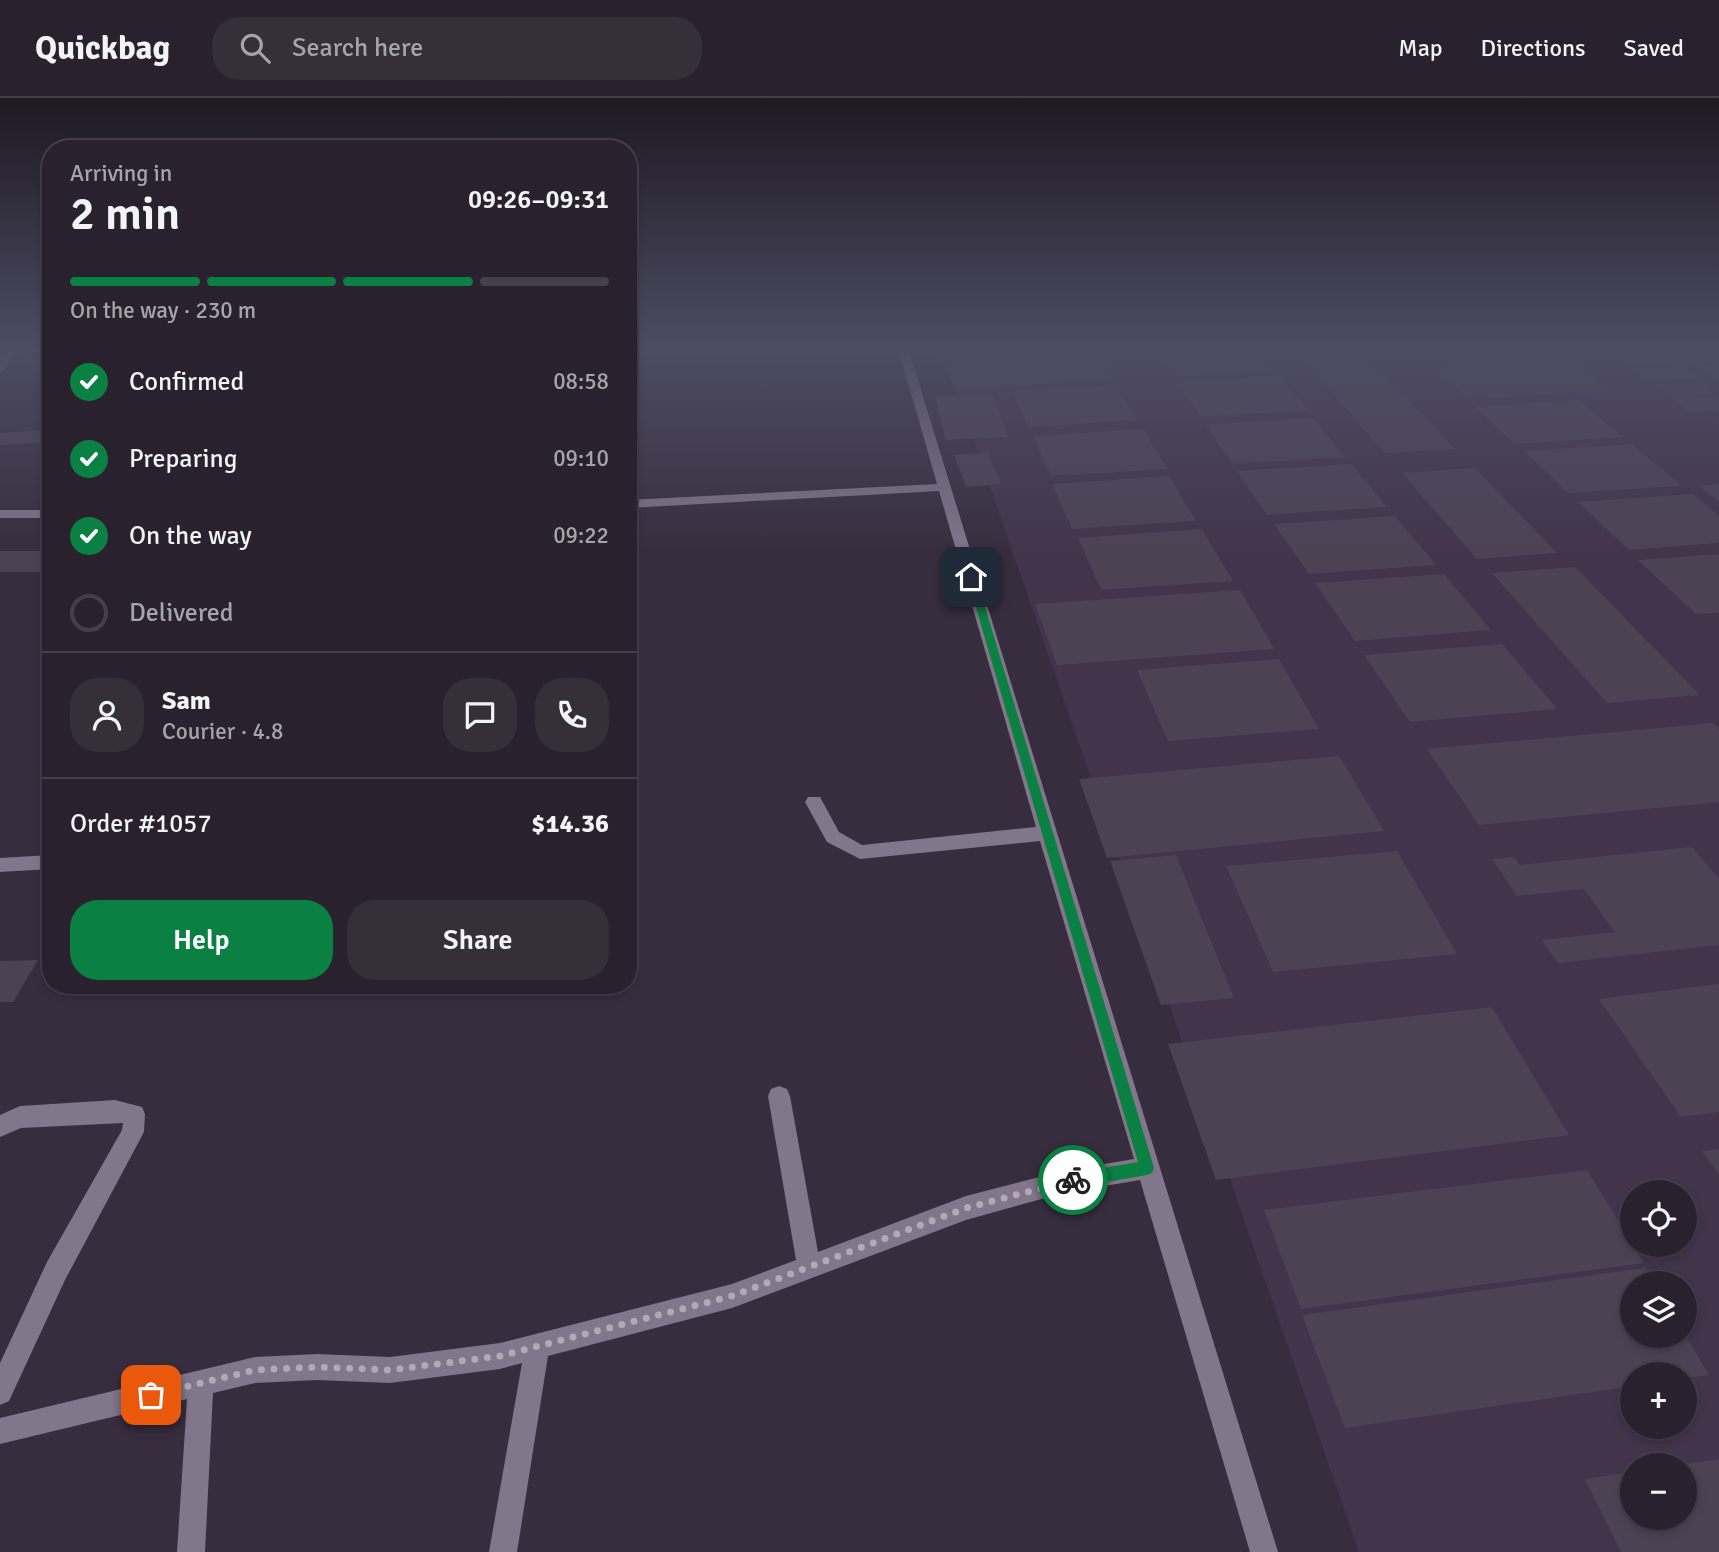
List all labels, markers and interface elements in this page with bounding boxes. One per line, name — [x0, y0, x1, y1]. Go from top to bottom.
search box — [212, 17, 702, 80]
text: Quickbag — [35, 28, 170, 69]
icon: search — [236, 29, 274, 67]
text: Search here — [292, 32, 423, 64]
text: Map — [1398, 33, 1443, 63]
text: Directions — [1481, 33, 1586, 63]
text: Saved — [1624, 33, 1684, 63]
text: Arriving in — [70, 159, 172, 188]
text: 09:26–09:31 — [468, 184, 609, 216]
text: 2 min — [70, 186, 180, 242]
text: On the way · 230 m — [70, 296, 256, 325]
icon: check — [70, 363, 108, 401]
text: Confirmed — [129, 366, 244, 398]
text: 08:58 — [553, 367, 609, 396]
icon: check — [70, 440, 108, 478]
text: Preparing — [129, 443, 237, 475]
text: 09:10 — [553, 444, 609, 473]
icon: check — [70, 517, 108, 555]
text: On the way — [129, 520, 252, 552]
text: 09:22 — [553, 521, 609, 550]
pin — [941, 547, 1001, 607]
icon: home — [952, 558, 990, 596]
text: Delivered — [129, 597, 234, 629]
button: person — [70, 678, 144, 752]
button: chat — [443, 678, 517, 752]
button: phone — [535, 678, 609, 752]
text: Sam — [162, 685, 211, 717]
text: Courier · 4.8 — [162, 717, 283, 746]
text: Order #1057 — [70, 808, 211, 840]
text: $14.36 — [531, 808, 609, 840]
button: Help — [70, 900, 333, 980]
button: Share — [347, 900, 609, 980]
courier — [1038, 1145, 1108, 1215]
icon: bike — [1054, 1161, 1092, 1199]
map controls — [1620, 1180, 1697, 1530]
button: locate — [1620, 1180, 1697, 1257]
button: layers — [1620, 1271, 1697, 1348]
button: + — [1620, 1362, 1697, 1439]
pin — [121, 1365, 181, 1425]
icon: bag — [132, 1376, 170, 1414]
button: − — [1620, 1453, 1697, 1530]

